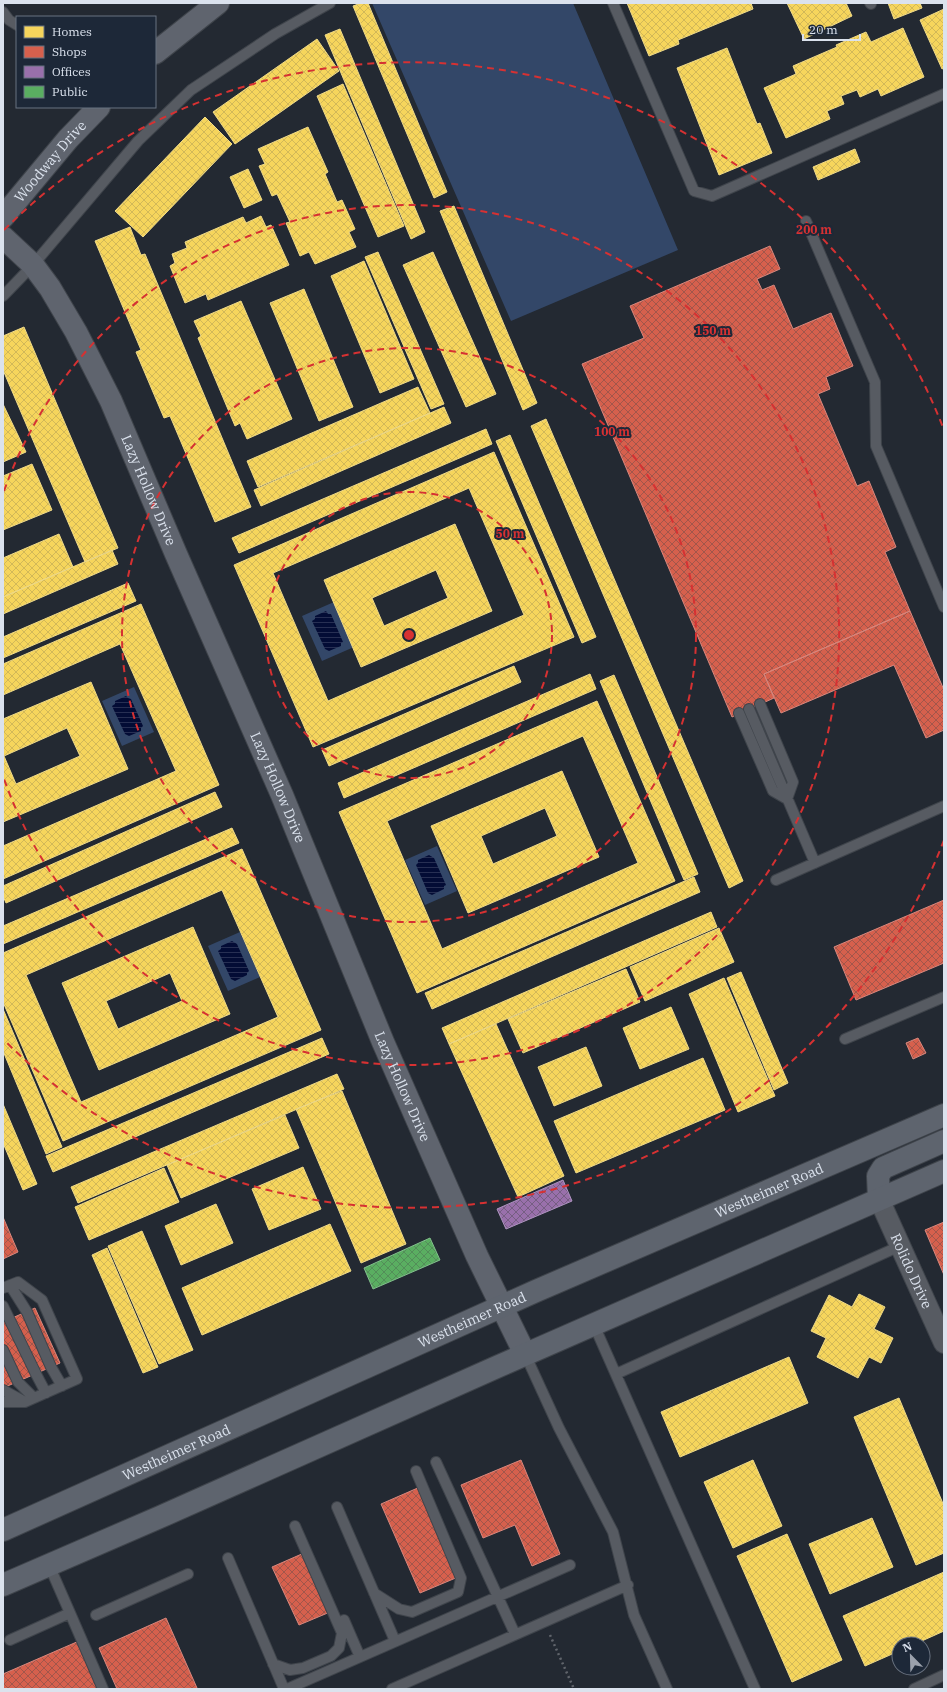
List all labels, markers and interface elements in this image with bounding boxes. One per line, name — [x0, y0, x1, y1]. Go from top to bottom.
legend — [16, 16, 156, 108]
scale bar — [803, 16, 860, 42]
text: 20 m — [809, 22, 838, 37]
text: Homes — [52, 24, 92, 39]
text: Shops — [52, 44, 87, 59]
text: Offices — [52, 64, 91, 79]
text: Public — [52, 84, 88, 99]
street label: Woodway Drive — [10, 117, 90, 206]
text: 200 m — [796, 222, 832, 237]
text: 150 m — [695, 323, 731, 338]
text: 100 m — [594, 424, 630, 439]
street label: Lazy Hollow Drive — [117, 432, 180, 548]
text: 50 m — [496, 526, 525, 541]
centre of rings — [402, 628, 416, 642]
street label: Lazy Hollow Drive — [246, 729, 309, 845]
street label: Lazy Hollow Drive — [371, 1029, 435, 1144]
street label: Westheimer Road — [712, 1159, 827, 1222]
street label: Rolido Drive — [887, 1230, 936, 1312]
street label: Westheimer Road — [415, 1287, 529, 1352]
street label: Westheimer Road — [120, 1420, 234, 1484]
north arrow — [891, 1636, 931, 1676]
text: N — [900, 1639, 914, 1655]

